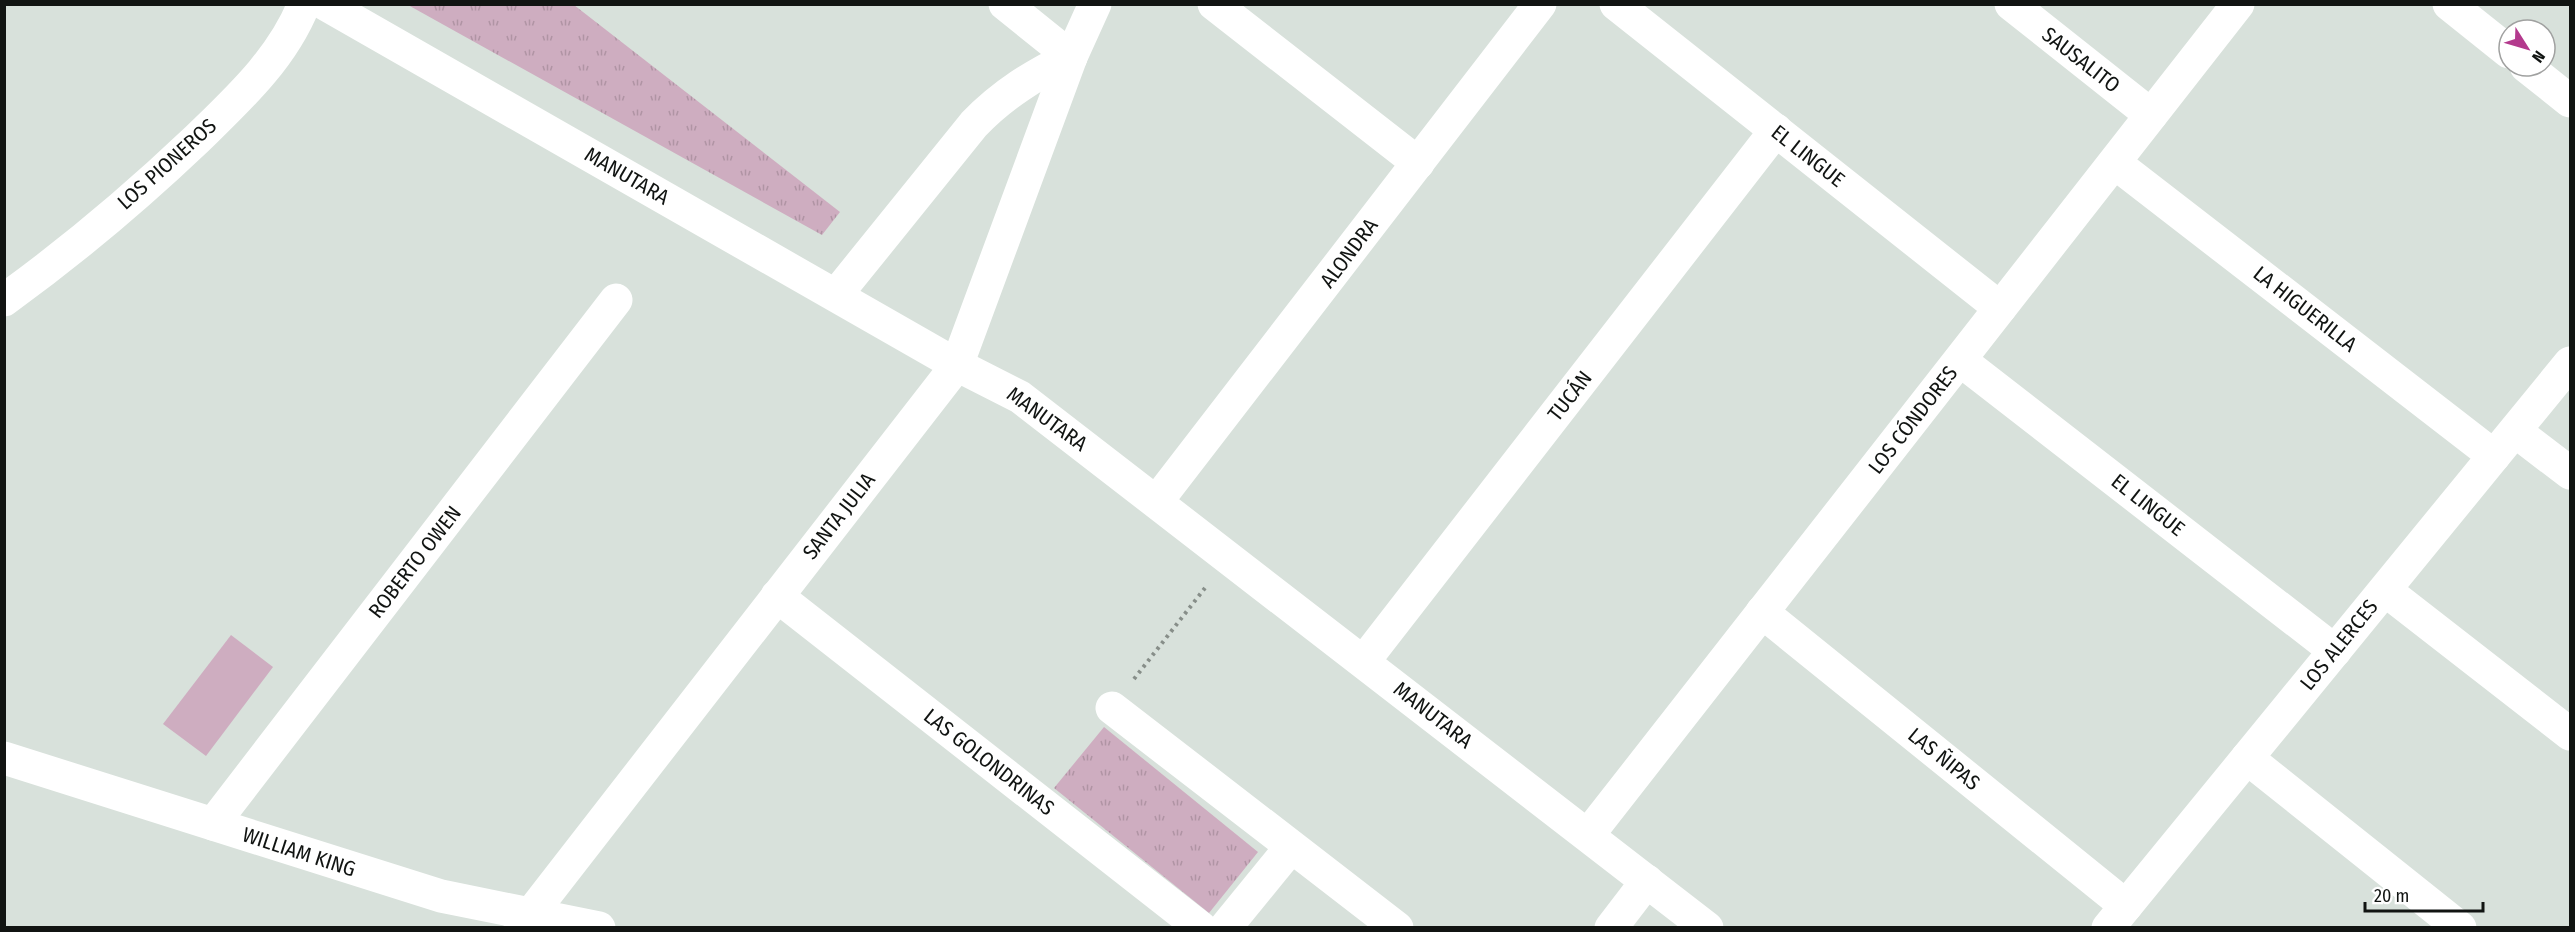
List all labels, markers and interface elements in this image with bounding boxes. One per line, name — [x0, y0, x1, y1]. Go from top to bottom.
north arrow — [2497, 18, 2557, 78]
street label: SAUSALITO — [2037, 22, 2125, 98]
text: N — [2528, 47, 2549, 66]
street label: LOS PIONEROS — [112, 113, 222, 215]
street label: EL LINGUE — [1766, 119, 1850, 193]
street label: MANUTARA — [580, 141, 674, 211]
street label: ALONDRA — [1315, 213, 1383, 293]
street label: LA HIGUERILLA — [2248, 260, 2362, 358]
street label: LOS CÓNDORES — [1863, 361, 1963, 479]
street label: TUCÁN — [1542, 366, 1598, 426]
street label: MANUTARA — [1002, 381, 1092, 457]
street label: SANTA JULIA — [797, 468, 881, 564]
street label: EL LINGUE — [2106, 468, 2190, 542]
street label: ROBERTO OWEN — [363, 501, 467, 623]
street label: LOS ALERCES — [2295, 594, 2383, 696]
street label: MANUTARA — [1388, 676, 1478, 754]
street label: LAS GOLONDRINAS — [919, 703, 1059, 821]
street label: LAS ÑIPAS — [1903, 722, 1985, 796]
street label: WILLIAM KING — [239, 821, 359, 883]
scale bar — [2365, 875, 2484, 913]
text: 20 m — [2374, 885, 2409, 907]

